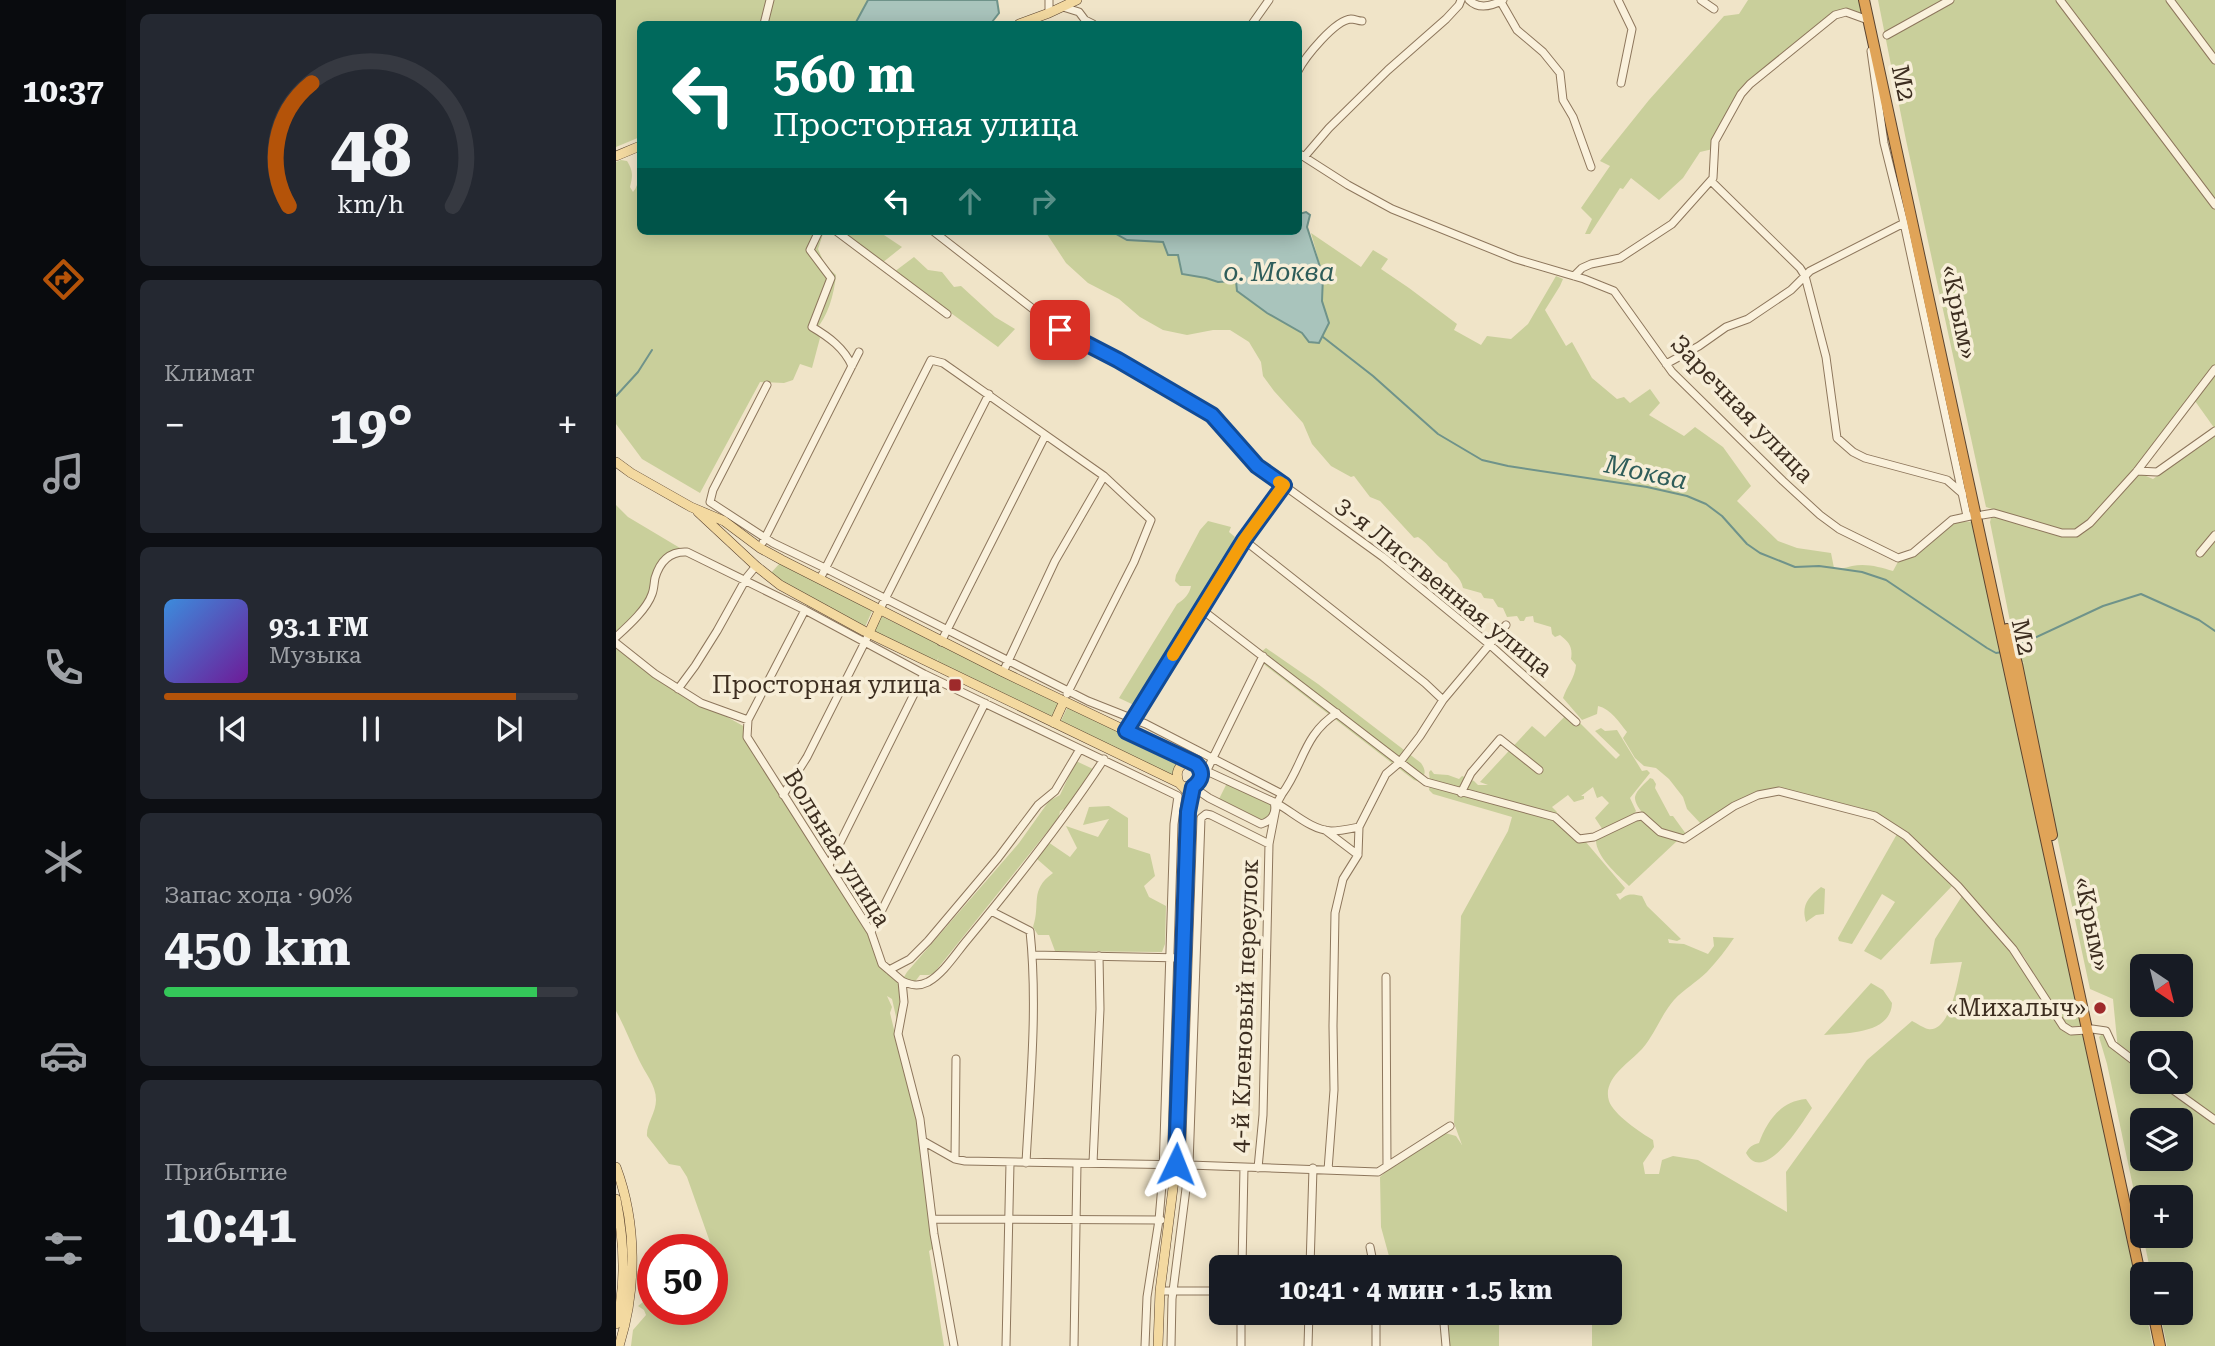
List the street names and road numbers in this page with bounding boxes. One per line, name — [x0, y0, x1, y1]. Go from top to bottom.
street label: М2 — [1886, 62, 1920, 104]
street label: «Крым» — [1935, 262, 1983, 362]
street label: Заречная улица — [1665, 330, 1819, 488]
street label: 3-я Лиственная улица — [1330, 491, 1558, 683]
street label: М2 — [2006, 616, 2040, 658]
street label: Вольная улица — [777, 764, 897, 932]
street label: 4-й Кленовый переулок — [1226, 859, 1264, 1153]
street label: «Крым» — [2068, 874, 2116, 974]

